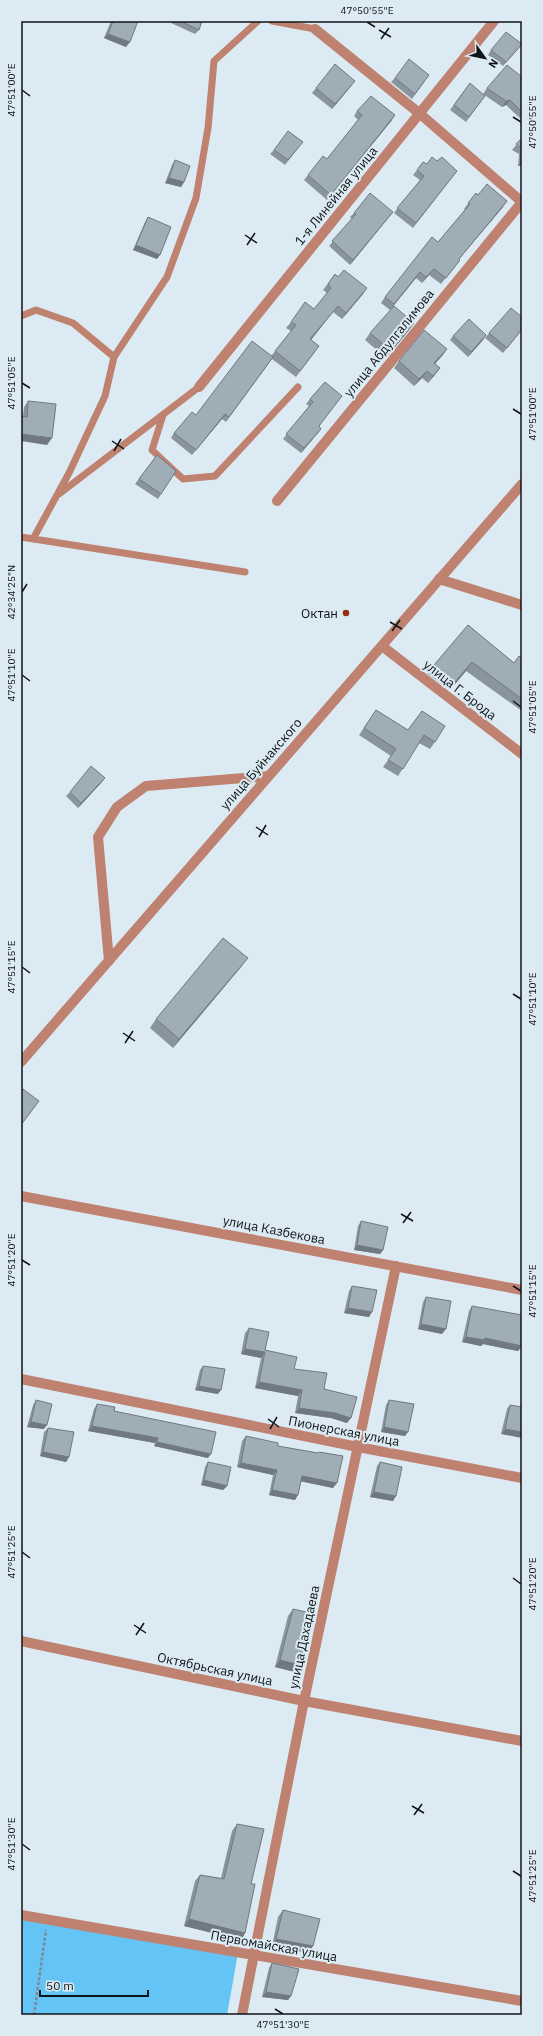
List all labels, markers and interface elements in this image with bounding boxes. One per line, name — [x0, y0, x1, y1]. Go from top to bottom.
text: 47°50'55"E — [340, 4, 394, 17]
north arrow — [465, 38, 505, 78]
text: N — [485, 56, 501, 71]
text: 47°51'00"E — [5, 63, 18, 117]
text: 47°50'55"E — [526, 95, 539, 149]
street label: 1-я Линейная улица — [291, 143, 381, 249]
street label: улица Абдулгалимова — [340, 286, 438, 400]
text: 47°51'05"E — [5, 356, 18, 410]
text: 47°51'00"E — [526, 387, 539, 441]
text: 42°34'25"N — [5, 565, 18, 619]
place label: Октан — [301, 605, 338, 622]
marker: Октан — [341, 608, 351, 618]
text: 47°51'10"E — [5, 648, 18, 702]
street label: улица Г. Брода — [420, 656, 500, 724]
text: 47°51'05"E — [526, 680, 539, 734]
street label: улица Буйнакского — [216, 715, 306, 813]
text: 47°51'15"E — [5, 940, 18, 994]
text: 47°51'10"E — [526, 972, 539, 1026]
street label: улица Казбекова — [221, 1212, 327, 1248]
text: 47°51'20"E — [5, 1233, 18, 1287]
text: 47°51'15"E — [526, 1264, 539, 1318]
street label: Пионерская улица — [287, 1412, 401, 1450]
text: 47°51'25"E — [5, 1525, 18, 1579]
text: 47°51'20"E — [526, 1557, 539, 1611]
street label: улица Дахадаева — [285, 1584, 323, 1690]
street label: Октябрьская улица — [156, 1648, 274, 1690]
text: 47°51'30"E — [5, 1817, 18, 1871]
text: 47°51'25"E — [526, 1849, 539, 1903]
street label: Первомайская улица — [209, 1926, 339, 1966]
scale bar — [40, 1972, 148, 1998]
text: 50 m — [46, 1978, 74, 1993]
text: 47°51'30"E — [256, 2018, 310, 2031]

